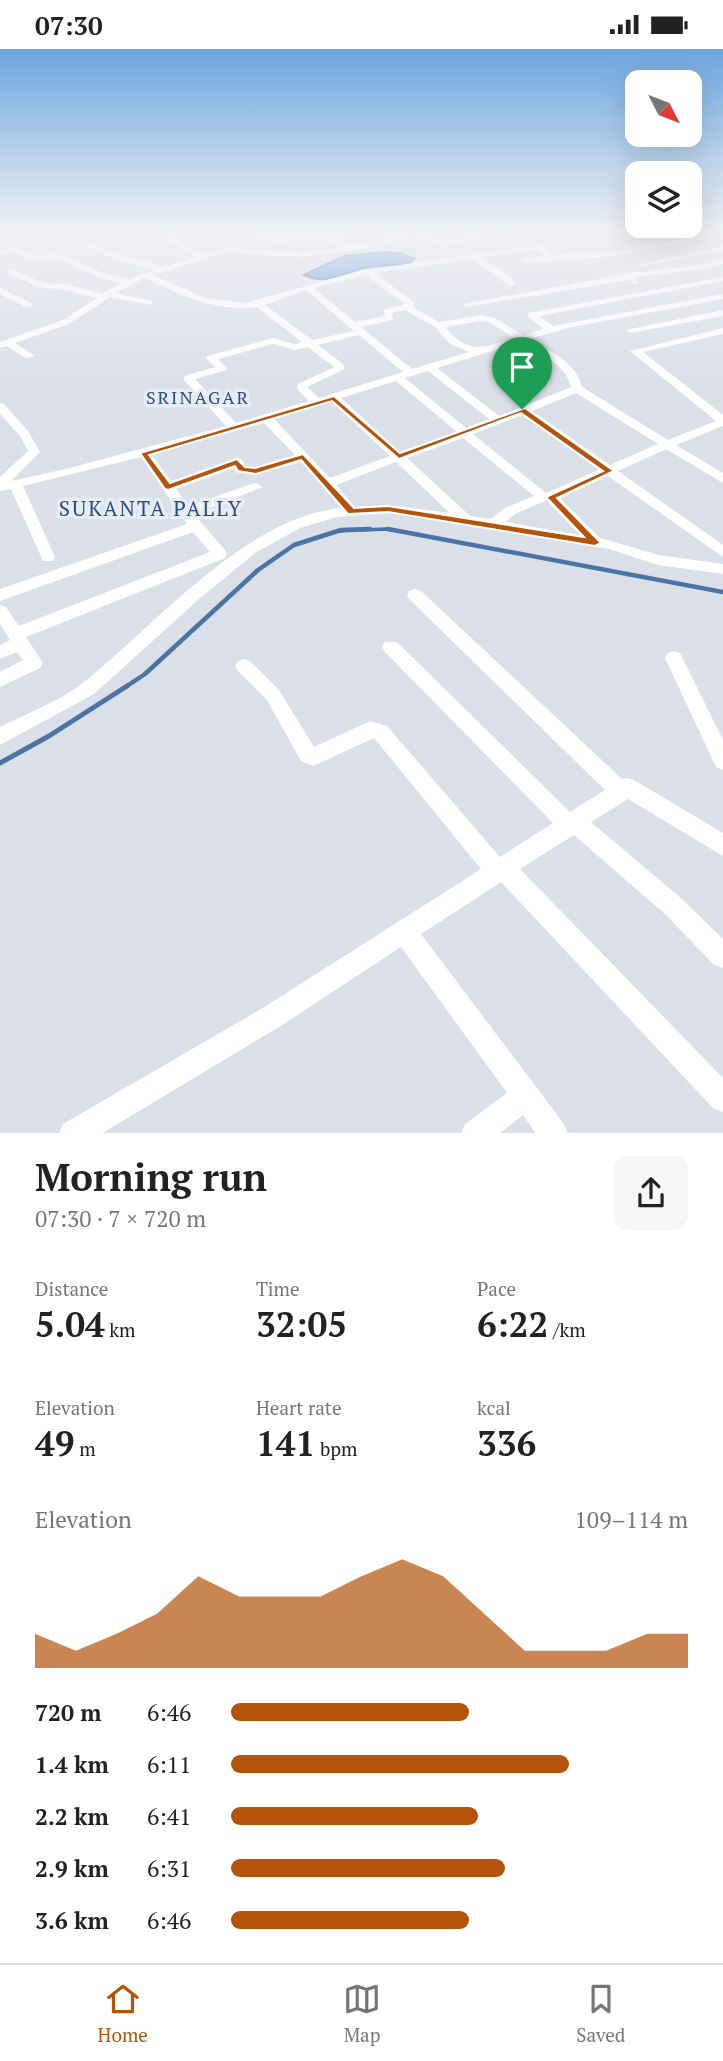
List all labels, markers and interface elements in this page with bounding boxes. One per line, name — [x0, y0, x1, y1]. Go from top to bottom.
text: 07:30 — [35, 8, 103, 42]
north arrow — [625, 70, 702, 147]
map controls — [625, 70, 702, 238]
button: layers — [625, 161, 702, 238]
pin — [492, 337, 552, 409]
icon: arrive — [503, 348, 541, 386]
district label: SRINAGAR — [146, 385, 250, 409]
district label: SUKANTA PALLY — [59, 494, 243, 522]
text: Morning run — [35, 1152, 267, 1202]
button: share — [614, 1156, 688, 1230]
text: 07:30 · 7 × 720 m — [35, 1203, 206, 1234]
text: Distance — [35, 1276, 108, 1301]
text: Time — [256, 1276, 299, 1301]
text: Pace — [477, 1276, 516, 1301]
text: 5.04 — [35, 1301, 105, 1347]
text: 32:05 — [256, 1301, 347, 1347]
text: 6:22 — [477, 1301, 548, 1347]
text: km — [105, 1317, 136, 1342]
text: /km — [548, 1317, 586, 1342]
text: Elevation — [35, 1395, 115, 1420]
text: Heart rate — [256, 1395, 341, 1420]
text: kcal — [477, 1395, 511, 1420]
text: 49 — [35, 1420, 75, 1466]
text: 141 — [256, 1420, 315, 1466]
text: 336 — [477, 1420, 536, 1466]
text: m — [75, 1436, 96, 1461]
text: bpm — [315, 1436, 357, 1461]
text: Elevation — [35, 1504, 132, 1535]
text: 109–114 m — [575, 1504, 688, 1535]
text: 720 m — [35, 1697, 101, 1728]
text: 6:46 — [147, 1697, 191, 1728]
text: 1.4 km — [35, 1749, 109, 1780]
text: 6:11 — [147, 1749, 191, 1780]
text: 2.2 km — [35, 1801, 109, 1832]
text: 6:41 — [147, 1801, 191, 1832]
text: 2.9 km — [35, 1853, 109, 1884]
text: 6:31 — [147, 1853, 191, 1884]
text: 3.6 km — [35, 1905, 109, 1936]
text: 6:46 — [147, 1905, 191, 1936]
tab: Home — [98, 1980, 148, 2047]
tab: Map — [343, 1980, 381, 2047]
tab: Saved — [576, 1980, 625, 2047]

